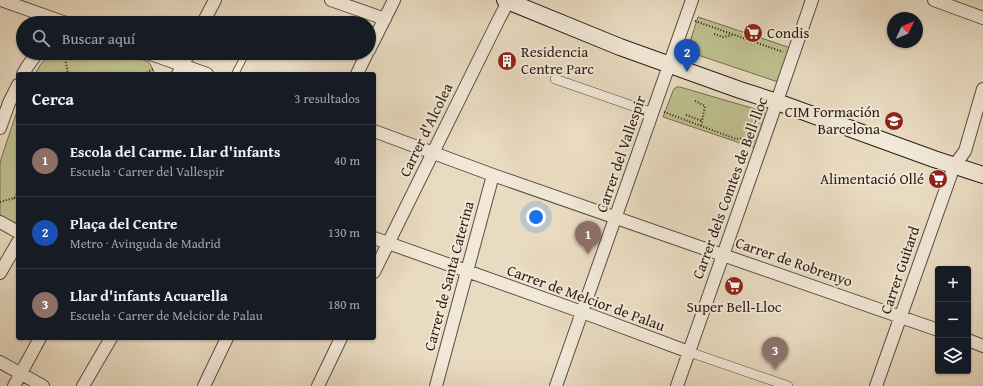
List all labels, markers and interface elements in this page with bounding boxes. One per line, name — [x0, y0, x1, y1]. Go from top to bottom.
north arrow — [887, 12, 923, 48]
search box — [16, 16, 376, 60]
supermarket icon: Condis — [742, 22, 764, 44]
place label: Condis — [767, 22, 809, 43]
icon: search — [30, 27, 52, 49]
text: Buscar aquí — [62, 28, 135, 49]
pin: 2 — [674, 39, 700, 72]
place label: Residencia Centre Parc — [521, 41, 594, 79]
building icon: Residencia Centre Parc — [496, 50, 518, 72]
street label: Carrer d'Alcolea — [394, 79, 457, 180]
text: Cerca — [32, 86, 74, 111]
text: 3 resultados — [294, 89, 360, 108]
street label: Carrer del Vallespir — [591, 93, 650, 215]
street label: Carrer dels Comtes de Bell-lloc — [687, 94, 772, 282]
place label: CIM Formación Barcelona — [785, 101, 881, 139]
school or university icon: CIM Formación Barcelona — [883, 110, 905, 132]
text: Escola del Carme. Llar d'infants — [70, 141, 280, 162]
text: 1 — [42, 151, 48, 170]
text: 40 m — [334, 151, 360, 170]
text: Escuela · Carrer del Vallespir — [70, 162, 224, 181]
place label: Alimentació Ollé — [820, 168, 924, 189]
supermarket icon: Alimentació Ollé — [927, 168, 949, 190]
street label: Carrer de Santa Caterina — [418, 199, 479, 353]
your location — [526, 207, 546, 227]
text: Plaça del Centre — [70, 213, 177, 234]
pin: 1 — [575, 221, 601, 254]
text: 2 — [42, 223, 48, 242]
text: 130 m — [328, 223, 360, 242]
street label: Carrer Guitard — [875, 223, 924, 317]
street label: Carrer de Robrenyo — [733, 232, 856, 292]
text: Metro · Avinguda de Madrid — [70, 234, 221, 253]
street label: Carrer de Melcior de Palau — [504, 259, 669, 336]
map controls — [935, 266, 971, 374]
button: + — [935, 266, 971, 302]
supermarket icon: Super Bell-Lloc — [723, 275, 745, 297]
text: Llar d'infants Acuarella — [70, 285, 228, 306]
text: 3 — [42, 295, 48, 314]
text: 180 m — [328, 295, 360, 314]
place label: Super Bell-Lloc — [687, 296, 782, 317]
button: − — [935, 302, 971, 338]
text: Escuela · Carrer de Melcior de Palau — [70, 306, 263, 325]
pin: 3 — [762, 337, 788, 370]
button: layers — [935, 338, 971, 374]

